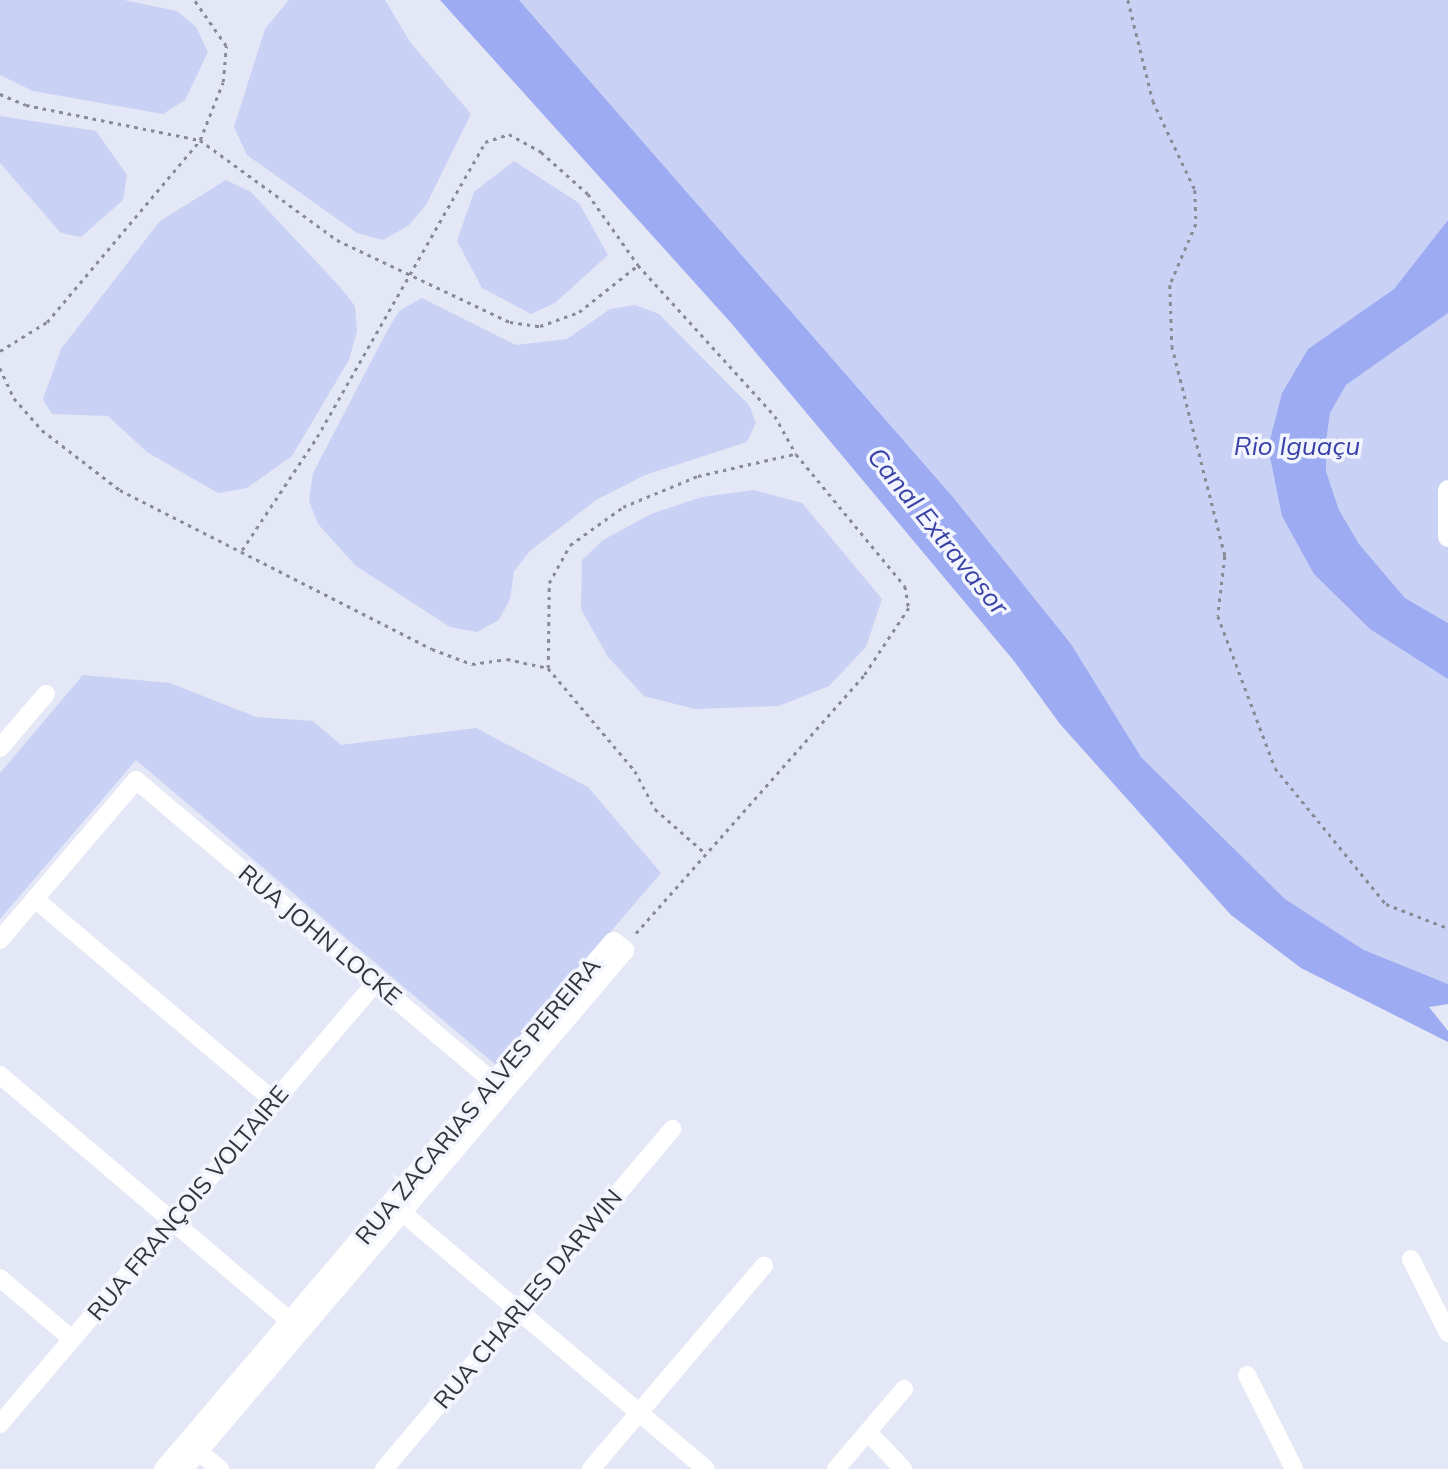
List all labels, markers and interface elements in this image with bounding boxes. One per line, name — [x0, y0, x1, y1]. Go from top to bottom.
water label: Rio Iguaçu — [1234, 430, 1360, 462]
water label: Canal Extravasor — [861, 441, 1015, 621]
street label: RUA JOHN LOCKE — [233, 859, 407, 1011]
street label: RUA ZACARIAS ALVES PEREIRA — [350, 952, 606, 1250]
street label: RUA FRANÇOIS VOLTAIRE — [81, 1080, 295, 1326]
street label: RUA CHARLES DARWIN — [428, 1183, 628, 1415]

